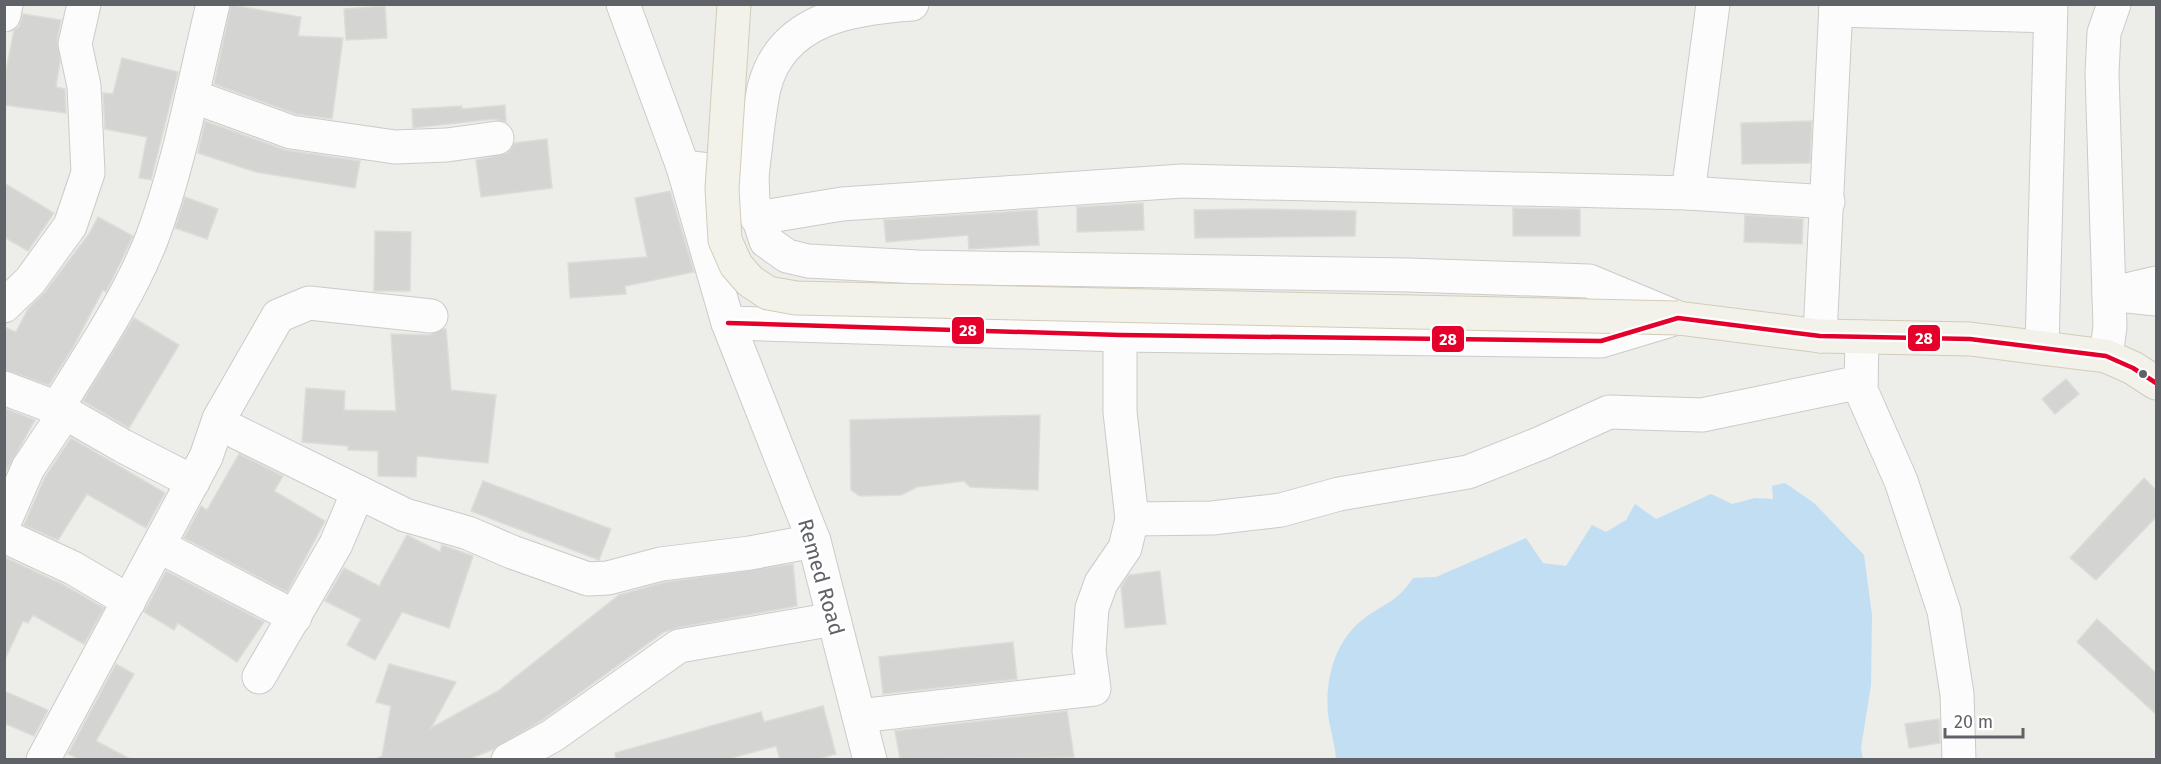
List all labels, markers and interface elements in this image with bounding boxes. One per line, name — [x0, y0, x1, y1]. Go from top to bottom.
line badge: 28 — [951, 316, 985, 345]
text: 28 — [959, 321, 977, 340]
line badge: 28 — [1907, 324, 1941, 352]
line badge: 28 — [1431, 325, 1465, 353]
text: 28 — [1915, 329, 1933, 348]
text: 28 — [1439, 330, 1457, 349]
unlabelled marker — [2137, 368, 2149, 380]
street label: Remed Road — [792, 516, 850, 638]
scale bar — [1945, 701, 2023, 739]
text: 20 m — [1954, 711, 1993, 733]

